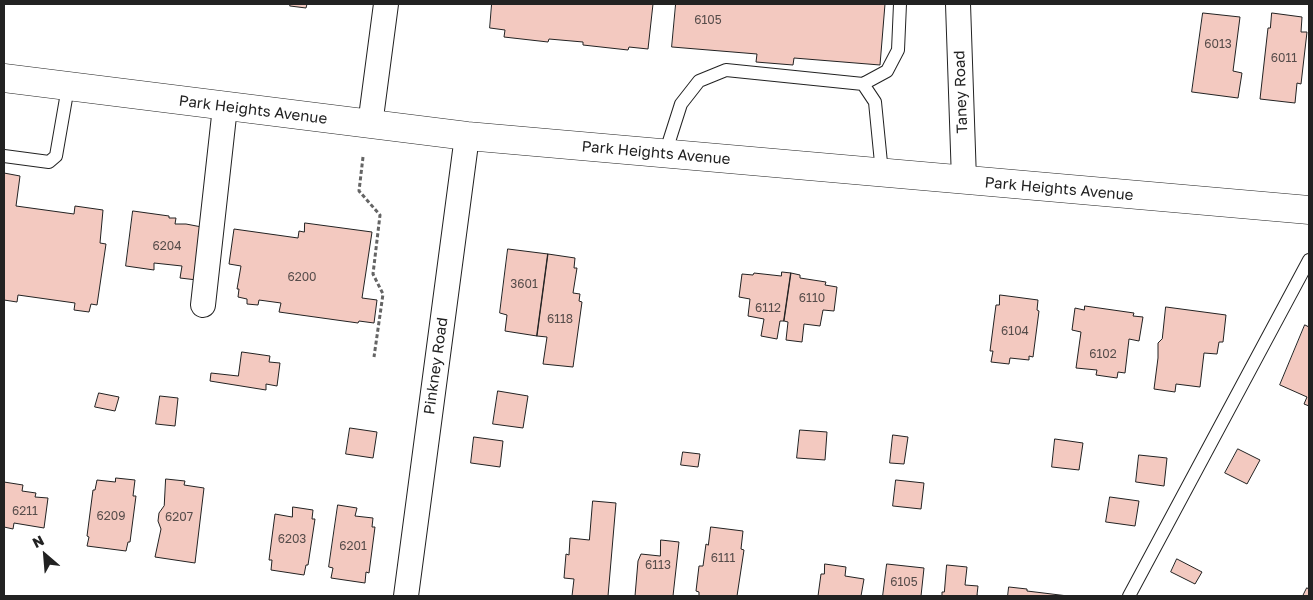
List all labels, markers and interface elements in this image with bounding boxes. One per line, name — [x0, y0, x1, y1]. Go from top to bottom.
house number: 6105 — [694, 13, 722, 27]
house number: 6013 — [1204, 37, 1232, 51]
street label: Taney Road — [951, 50, 971, 134]
house number: 6011 — [1271, 51, 1297, 65]
street label: Park Heights Avenue — [178, 92, 328, 128]
street label: Park Heights Avenue — [581, 138, 731, 168]
street label: Park Heights Avenue — [984, 174, 1134, 204]
house number: 6204 — [153, 239, 181, 253]
house number: 6200 — [287, 270, 317, 284]
house number: 3601 — [510, 277, 538, 291]
house number: 6110 — [799, 291, 825, 305]
house number: 6112 — [755, 301, 781, 315]
house number: 6118 — [547, 312, 573, 326]
street label: Pinkney Road — [420, 316, 452, 416]
house number: 6104 — [1001, 324, 1029, 338]
house number: 6102 — [1089, 347, 1117, 361]
house number: 6211 — [12, 504, 38, 518]
house number: 6209 — [97, 509, 125, 523]
house number: 6207 — [165, 510, 193, 524]
north arrow — [20, 530, 70, 580]
text: N — [29, 531, 47, 551]
house number: 6203 — [278, 532, 306, 546]
house number: 6201 — [339, 539, 367, 553]
house number: 6111 — [711, 551, 735, 565]
house number: 6113 — [645, 558, 671, 572]
house number: 6105 — [890, 575, 918, 589]

